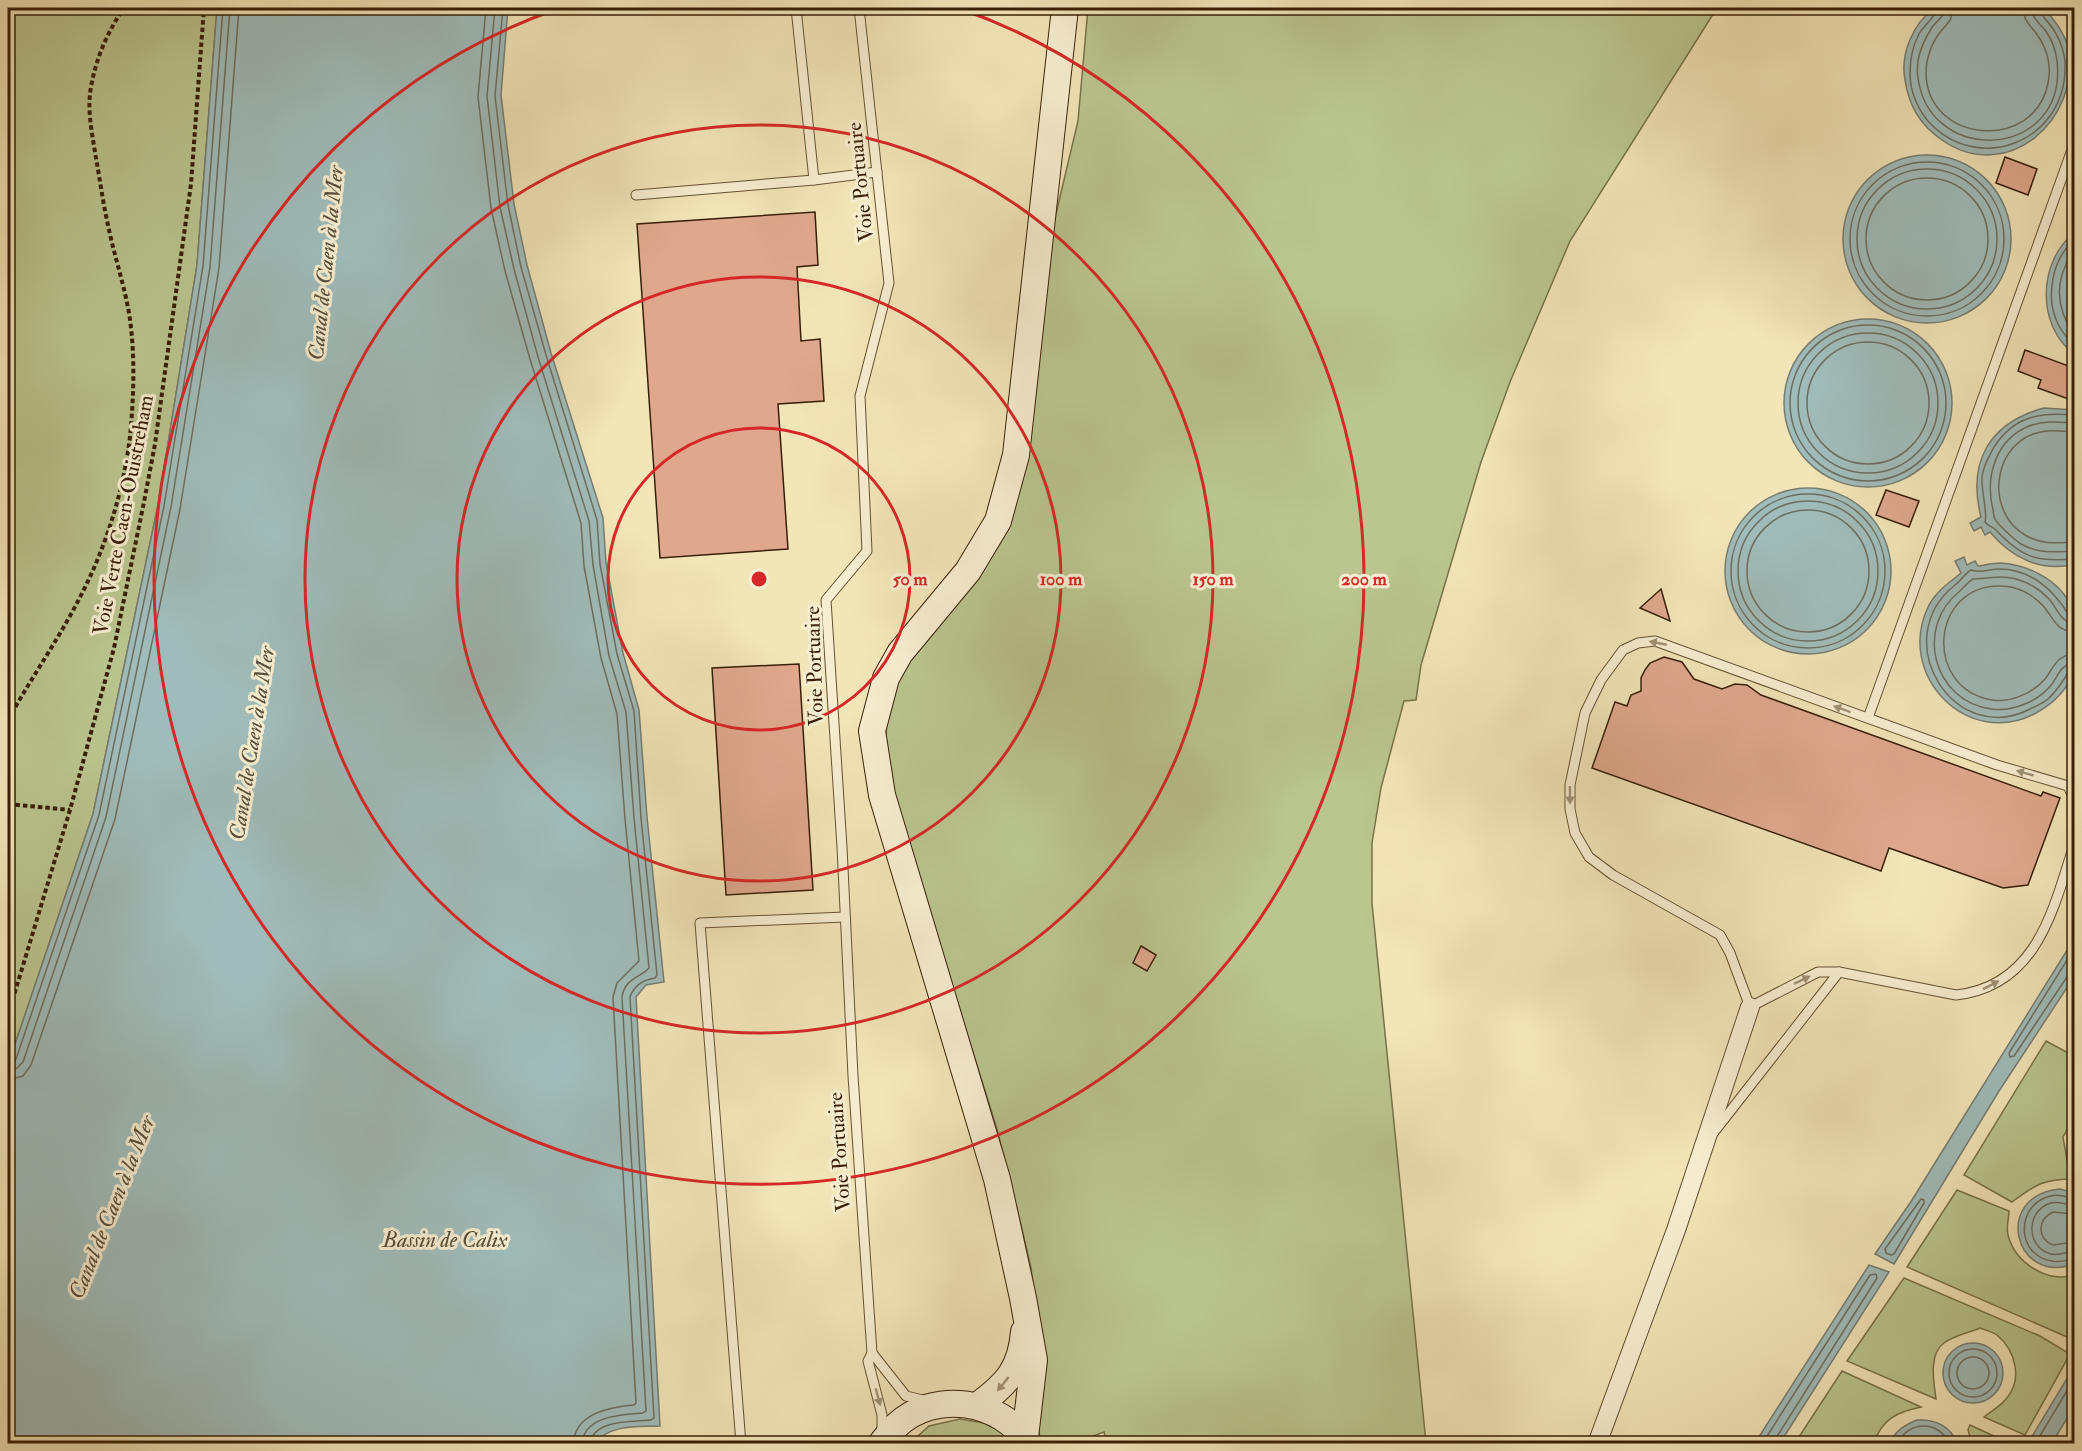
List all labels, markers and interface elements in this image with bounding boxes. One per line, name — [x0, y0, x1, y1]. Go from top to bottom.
street label: Voie Portuaire — [841, 121, 880, 243]
water label: Canal de Caen à la Mer — [302, 163, 350, 362]
street label: Voie Verte Caen-Ouistreham — [87, 393, 160, 637]
text: 50 m — [893, 568, 928, 591]
text: 100 m — [1040, 568, 1083, 591]
text: 150 m — [1192, 568, 1235, 591]
text: 200 m — [1341, 568, 1388, 591]
centre of rings — [749, 569, 769, 589]
street label: Voie Portuaire — [799, 605, 830, 726]
one-way arrow — [1648, 638, 1667, 647]
water label: Canal de Caen à la Mer — [223, 643, 281, 842]
one-way arrow — [1832, 703, 1850, 713]
one-way arrow — [2016, 768, 2034, 778]
one-way arrow — [1565, 786, 1575, 805]
one-way arrow — [1793, 975, 1811, 985]
one-way arrow — [1983, 980, 2000, 990]
street label: Voie Portuaire — [822, 1091, 857, 1213]
water label: Canal de Caen à la Mer — [62, 1110, 162, 1303]
water label: Bassin de Calix — [382, 1226, 508, 1254]
one-way arrow — [997, 1376, 1010, 1392]
one-way arrow — [874, 1388, 883, 1406]

